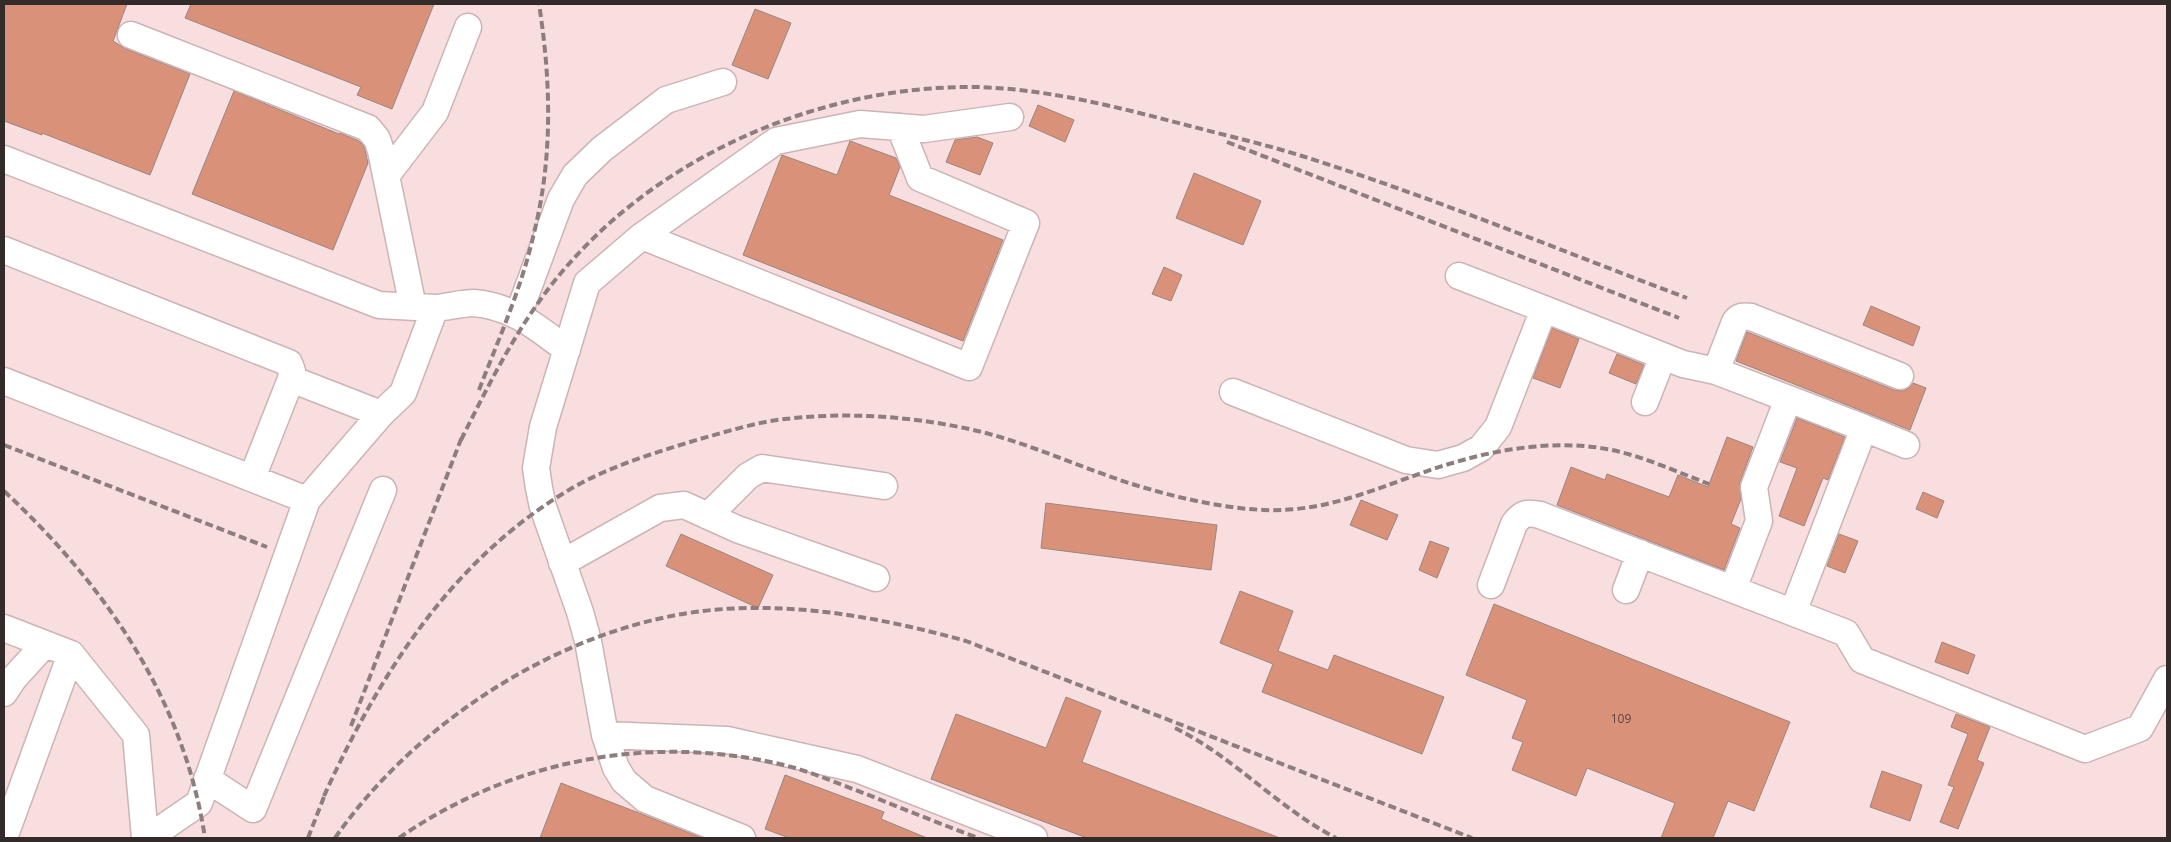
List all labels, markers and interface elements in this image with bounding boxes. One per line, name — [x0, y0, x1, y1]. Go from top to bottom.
house number: 109 — [1611, 710, 1631, 727]

